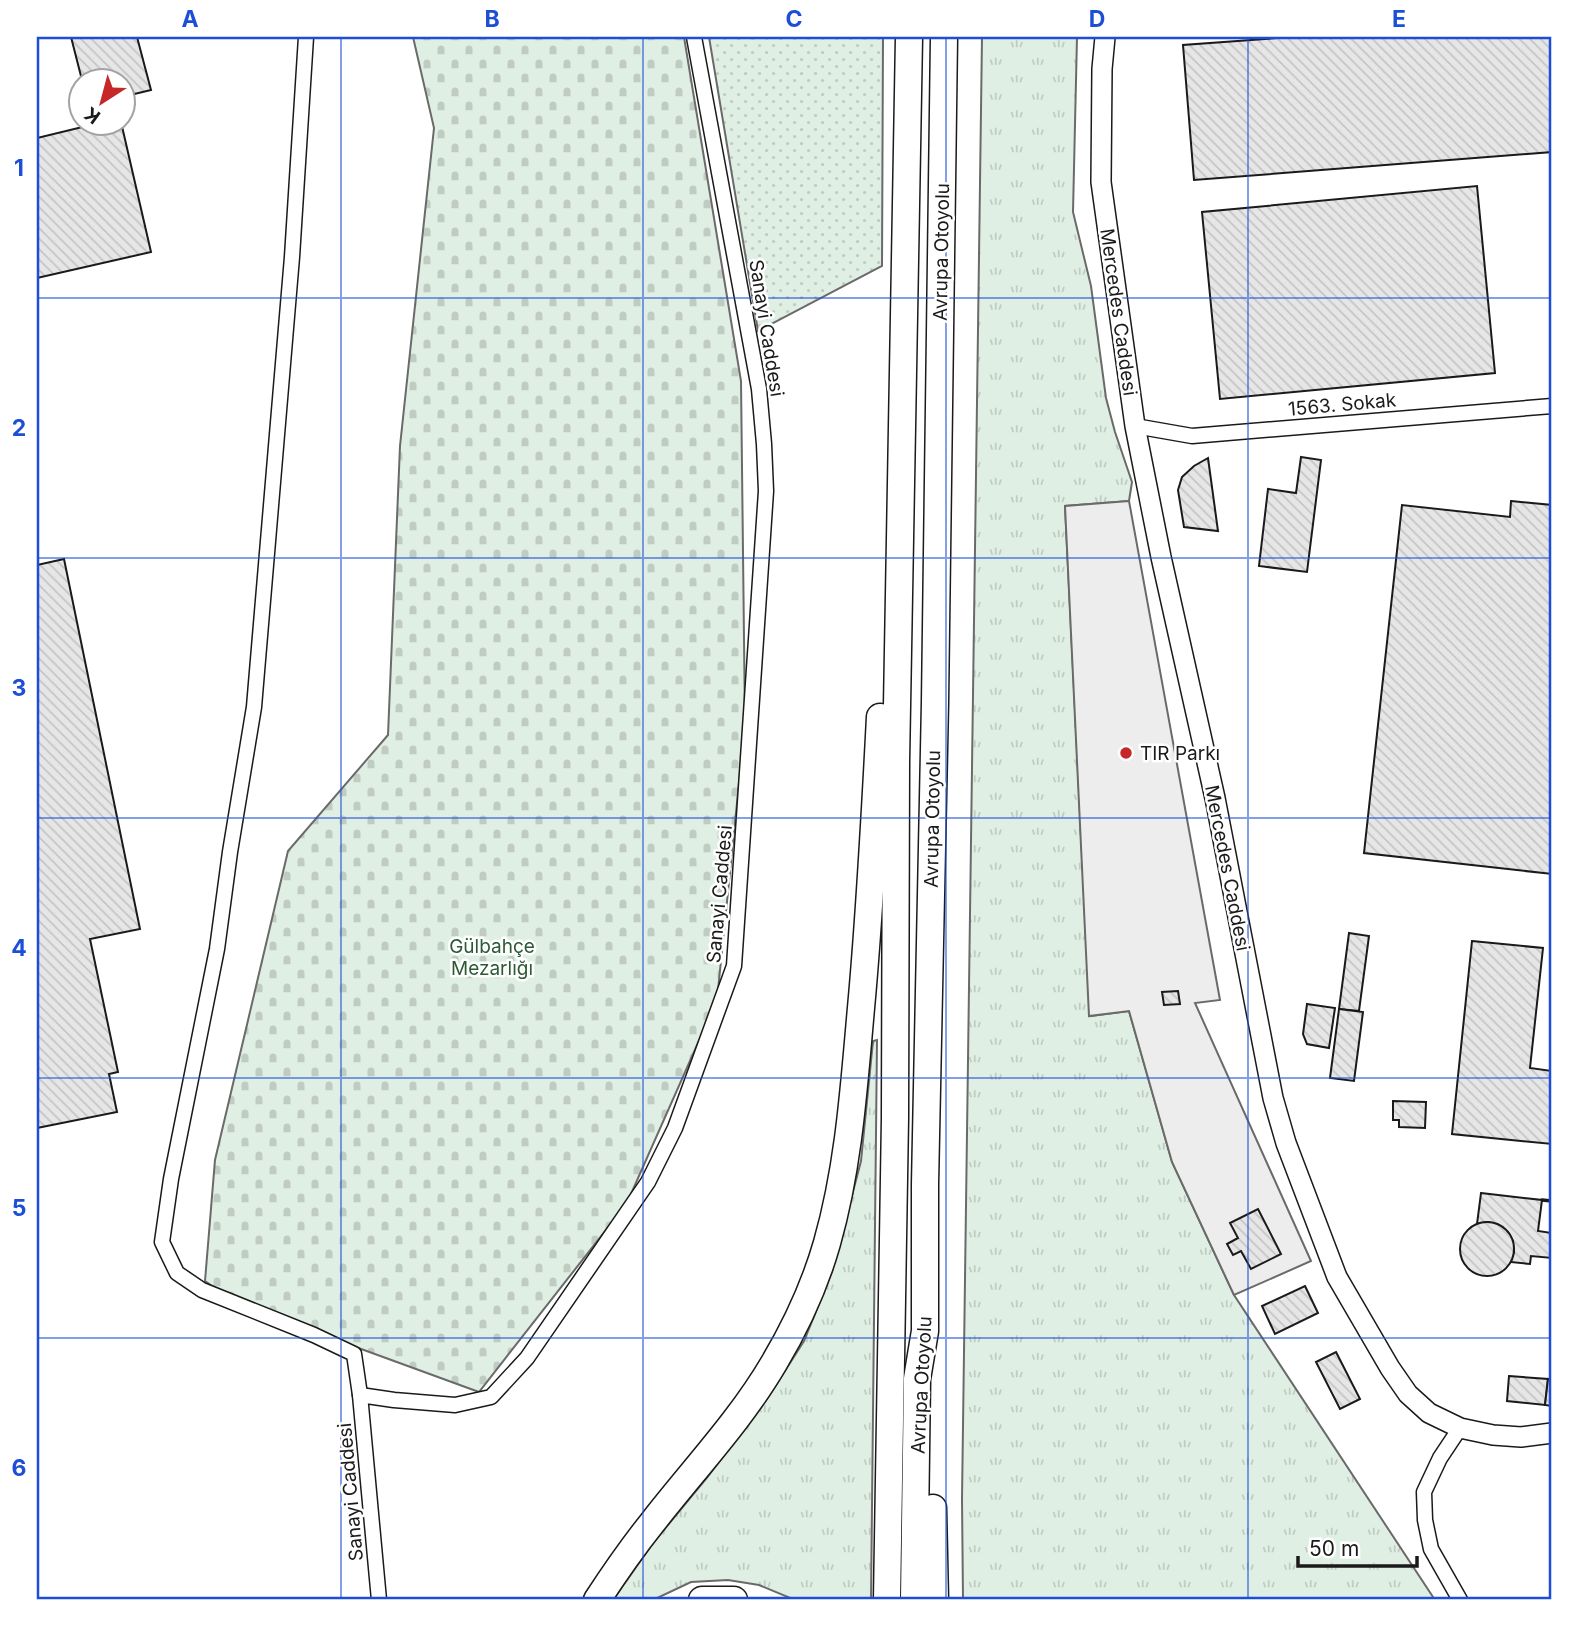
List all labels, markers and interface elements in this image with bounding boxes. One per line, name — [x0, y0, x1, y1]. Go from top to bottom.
text: A — [181, 5, 199, 33]
text: B — [484, 5, 500, 33]
text: C — [785, 5, 803, 33]
text: D — [1089, 5, 1105, 33]
text: E — [1392, 5, 1406, 33]
north arrow — [66, 66, 136, 136]
text: K — [80, 102, 105, 129]
text: 1 — [14, 154, 24, 182]
street label: Avrupa Otoyolu — [929, 183, 954, 321]
street label: Mercedes Caddesi — [1095, 227, 1142, 397]
street label: Sanayi Caddesi — [744, 258, 789, 398]
street label: 1563. Sokak — [1287, 388, 1398, 421]
text: 2 — [12, 414, 26, 442]
text: 3 — [12, 674, 26, 702]
place label: TIR Parkı — [1140, 742, 1220, 765]
marker: TIR Parkı — [1118, 745, 1134, 761]
street label: Avrupa Otoyolu — [920, 750, 945, 888]
street label: Mercedes Caddesi — [1200, 783, 1255, 953]
street label: Sanayi Caddesi — [702, 824, 737, 964]
text: 4 — [11, 934, 27, 962]
park label: Gülbahçe Mezarlığı — [449, 935, 535, 980]
text: 5 — [12, 1194, 26, 1222]
street label: Avrupa Otoyolu — [906, 1316, 937, 1454]
street label: Sanayi Caddesi — [333, 1422, 368, 1562]
text: 6 — [12, 1454, 26, 1482]
scale bar — [1298, 1525, 1418, 1569]
text: 50 m — [1309, 1536, 1359, 1561]

